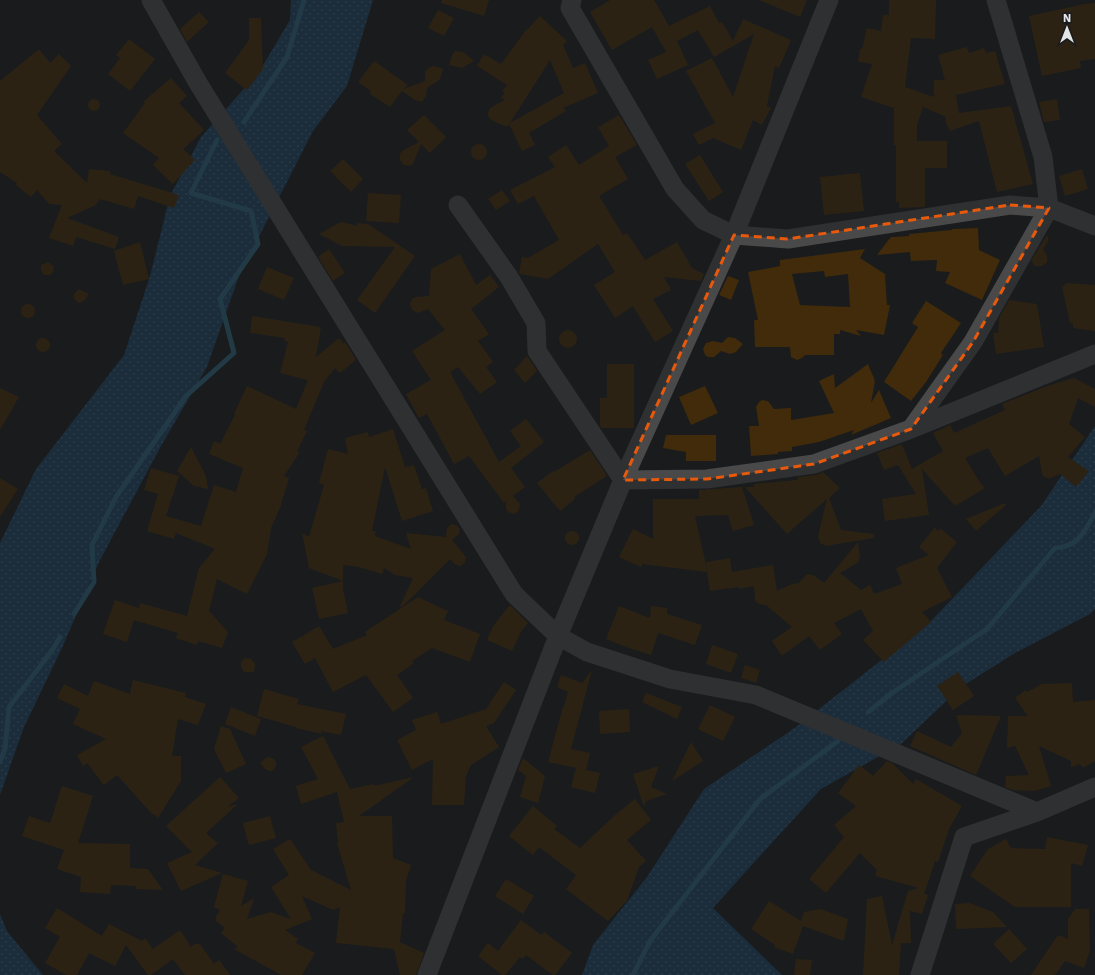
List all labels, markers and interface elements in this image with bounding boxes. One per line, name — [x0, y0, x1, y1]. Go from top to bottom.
north arrow — [1047, 8, 1087, 48]
text: N — [1063, 12, 1071, 25]

